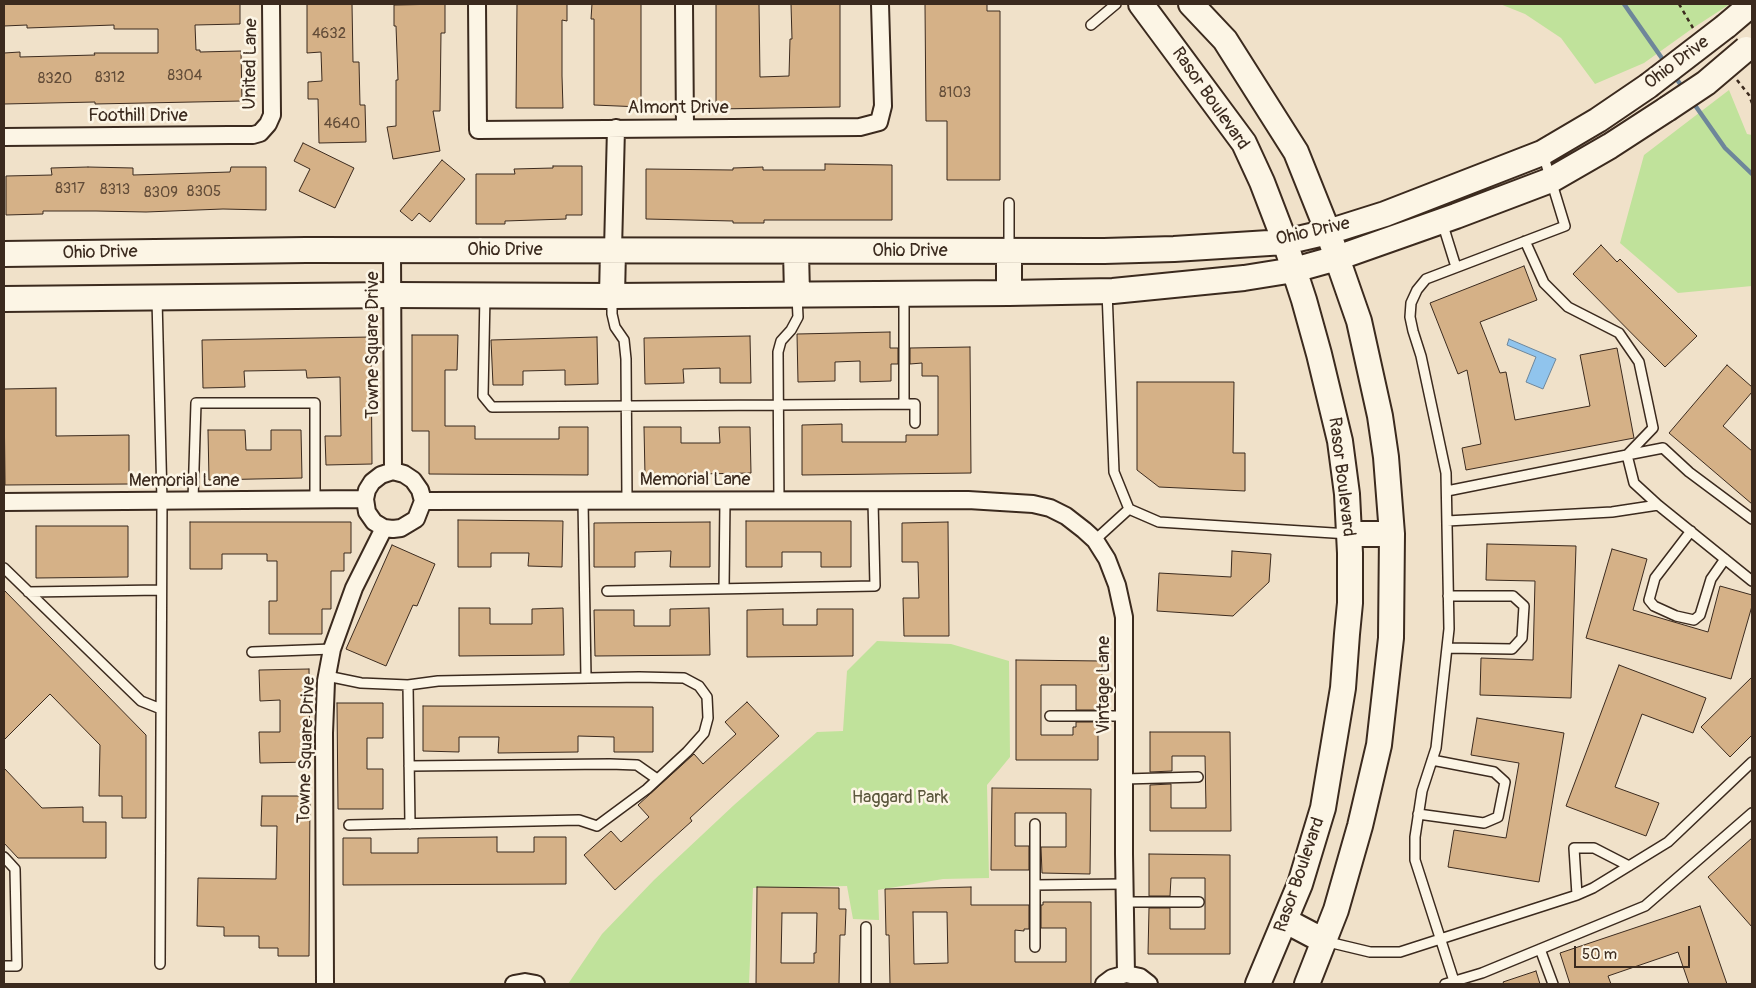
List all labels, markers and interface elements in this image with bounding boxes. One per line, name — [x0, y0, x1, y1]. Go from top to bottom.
street label: United Lane — [239, 18, 263, 110]
house number: 4632 — [312, 25, 346, 43]
street label: Ohio Drive — [1640, 32, 1714, 94]
street label: Rasor Boulevard — [1167, 44, 1253, 154]
house number: 8304 — [168, 67, 202, 85]
house number: 8312 — [95, 69, 125, 87]
house number: 8320 — [38, 70, 72, 88]
house number: 8103 — [939, 84, 971, 102]
street label: Almont Drive — [627, 97, 729, 119]
street label: Foothill Drive — [88, 105, 188, 127]
house number: 4640 — [324, 115, 360, 133]
house number: 8317 — [55, 180, 85, 198]
house number: 8313 — [100, 181, 130, 199]
house number: 8305 — [187, 183, 221, 201]
house number: 8309 — [144, 184, 178, 202]
street label: Ohio Drive — [1274, 213, 1352, 251]
street label: Ohio Drive — [467, 239, 543, 261]
street label: Ohio Drive — [872, 240, 948, 262]
street label: Ohio Drive — [62, 242, 138, 264]
street label: Towne Square Drive — [362, 271, 384, 419]
street label: Rasor Boulevard — [1323, 416, 1359, 538]
street label: Memorial Lane — [640, 469, 750, 491]
street label: Memorial Lane — [129, 470, 239, 492]
street label: Vintage Lane — [1093, 636, 1115, 734]
street label: Towne Square Drive — [294, 676, 320, 824]
park label: Haggard Park — [852, 787, 948, 809]
street label: Rasor Boulevard — [1270, 815, 1330, 935]
scale bar — [1576, 936, 1692, 968]
text: 50 m — [1582, 945, 1617, 964]

